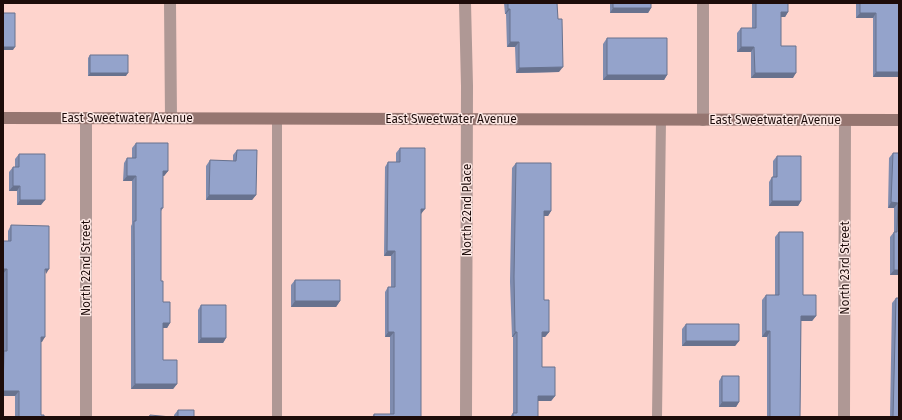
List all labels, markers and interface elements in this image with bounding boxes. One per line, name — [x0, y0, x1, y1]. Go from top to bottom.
street label: East Sweetwater Avenue — [61, 111, 193, 125]
street label: East Sweetwater Avenue — [385, 112, 517, 126]
street label: East Sweetwater Avenue — [709, 113, 841, 127]
street label: North 22nd Place — [460, 164, 474, 256]
street label: North 22nd Street — [79, 219, 93, 316]
street label: North 23rd Street — [838, 221, 852, 315]

